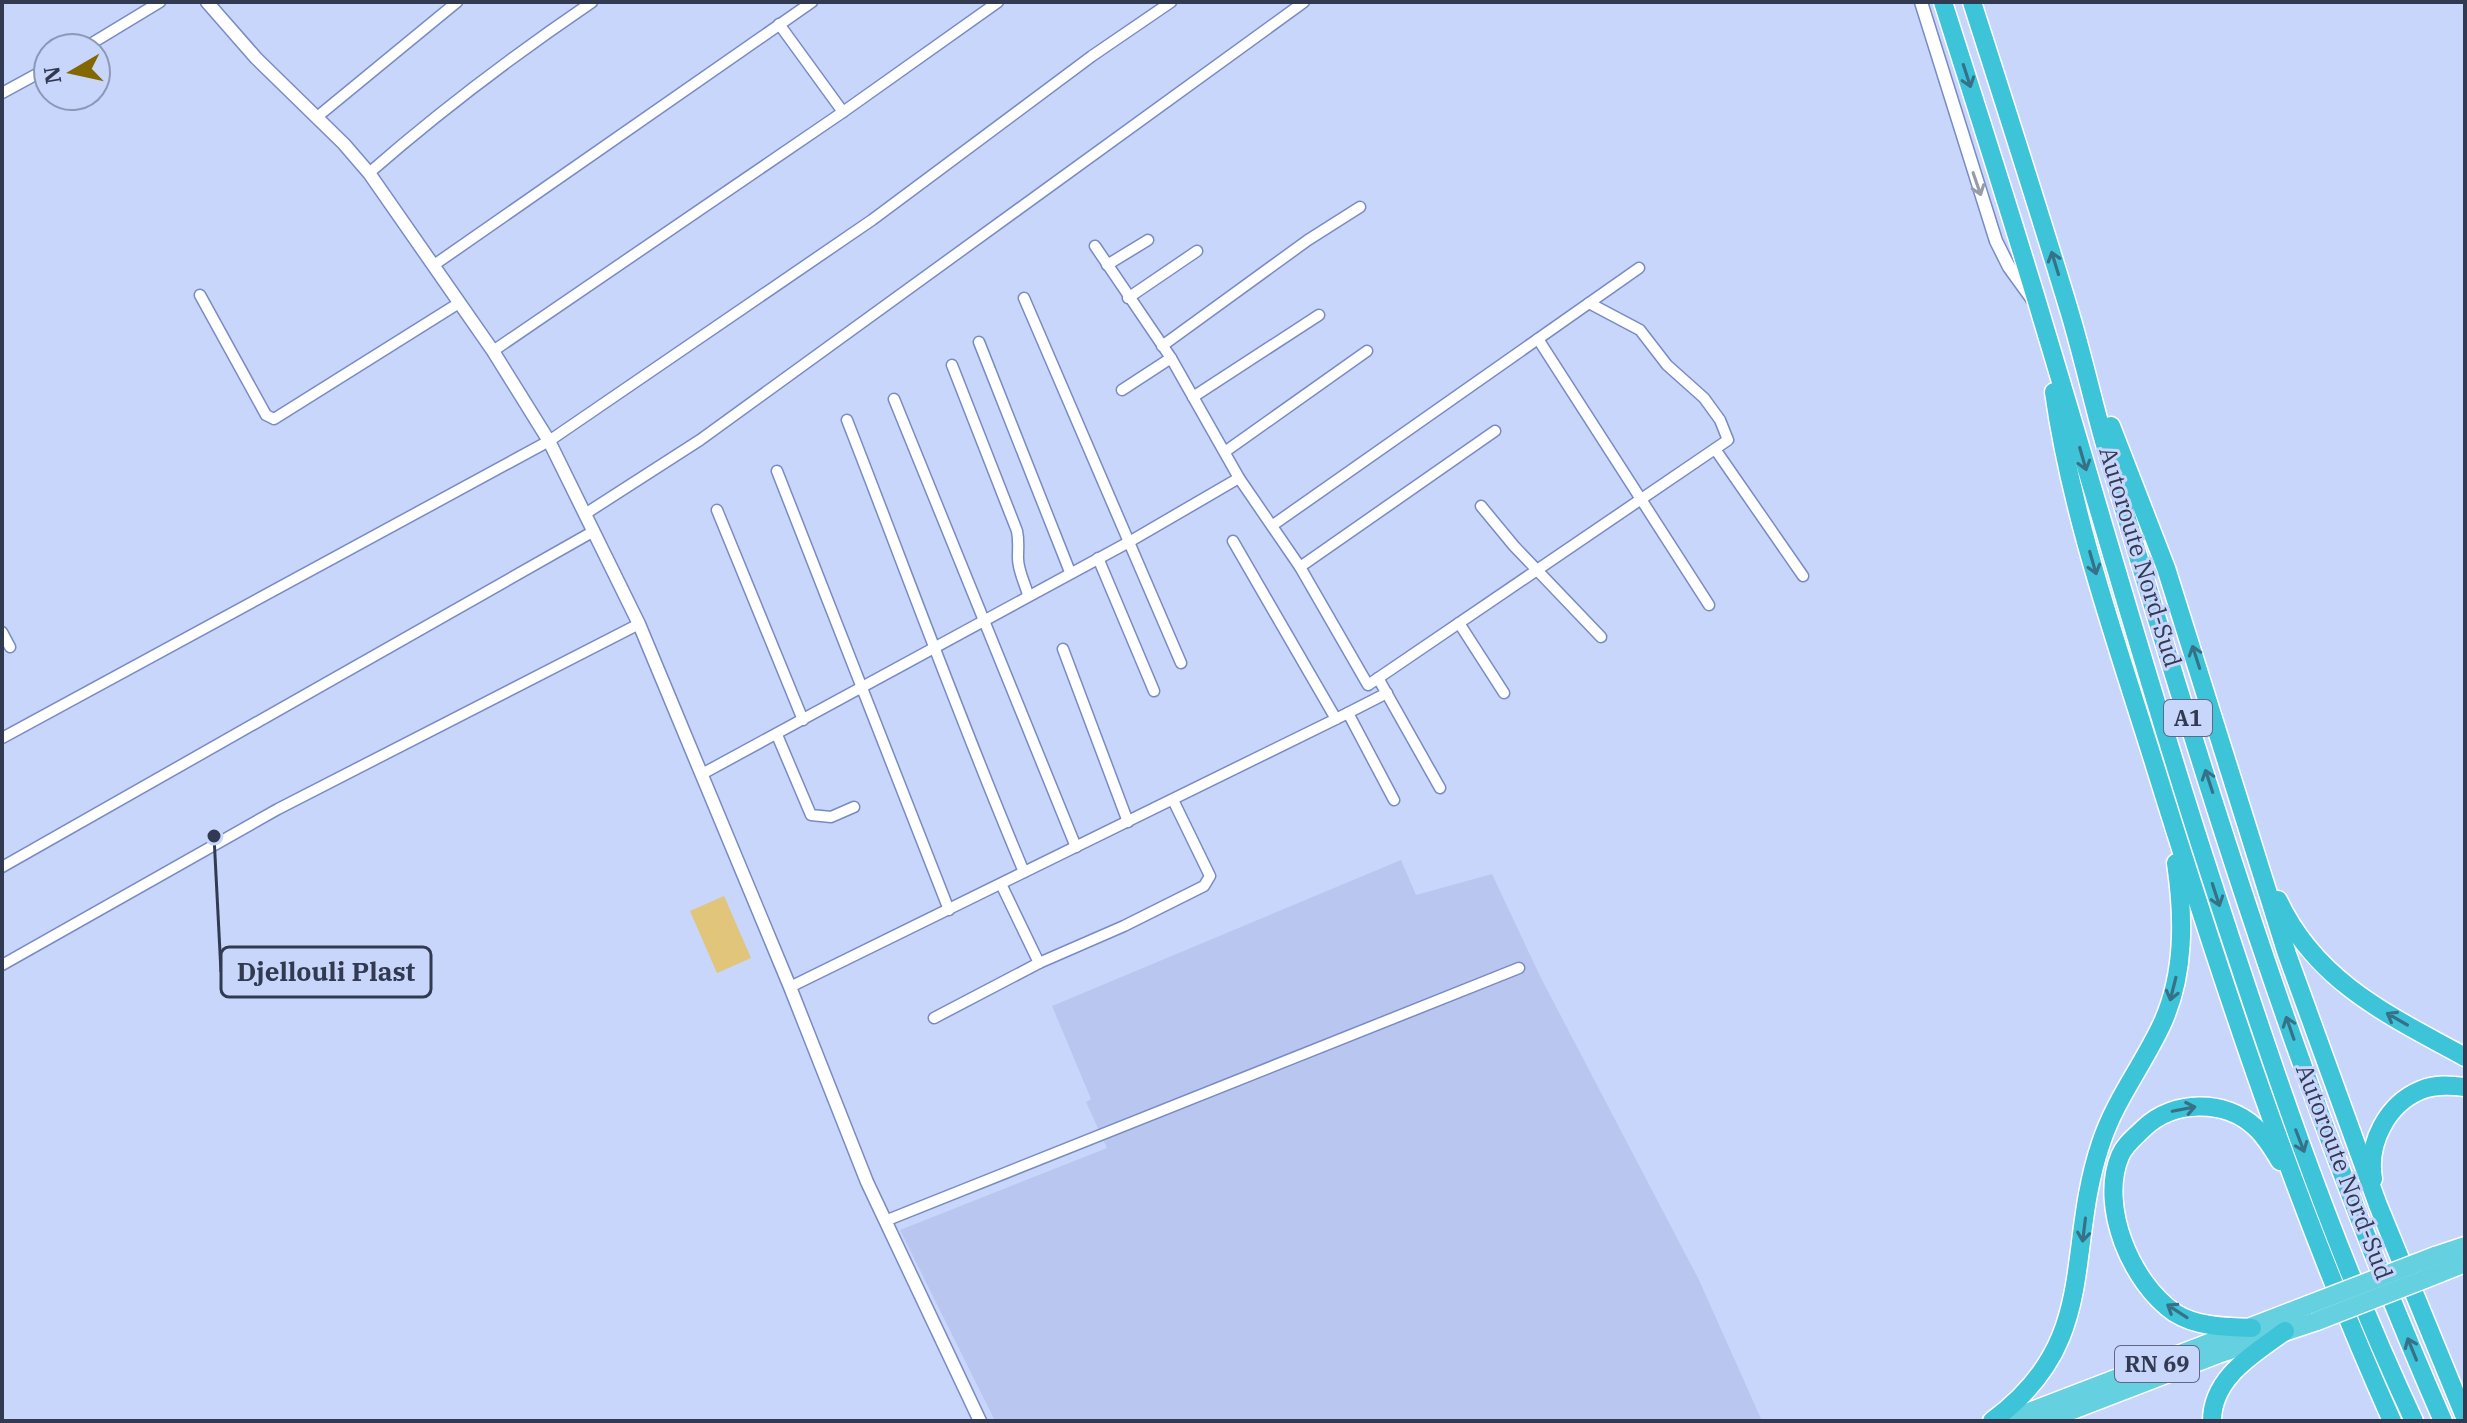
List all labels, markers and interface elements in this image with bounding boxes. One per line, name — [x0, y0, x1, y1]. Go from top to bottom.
north arrow — [32, 32, 112, 112]
text: N — [36, 64, 67, 86]
one-way arrow — [1960, 64, 1975, 89]
one-way arrow — [1970, 171, 1985, 196]
one-way arrow — [2046, 251, 2061, 276]
street label: Autoroute Nord-Sud — [2092, 443, 2190, 671]
one-way arrow — [2076, 446, 2091, 472]
one-way arrow — [2086, 550, 2101, 576]
one-way arrow — [2188, 645, 2203, 670]
road number: A1 — [2164, 700, 2212, 736]
one-way arrow — [2200, 769, 2215, 794]
one-way arrow — [2210, 882, 2225, 907]
callout: Djellouli Plast — [221, 947, 431, 997]
text: Djellouli Plast — [237, 954, 416, 988]
one-way arrow — [2165, 976, 2180, 1002]
one-way arrow — [2386, 1011, 2409, 1027]
one-way arrow — [2282, 1015, 2297, 1040]
street label: Autoroute Nord-Sud — [2289, 1059, 2401, 1284]
one-way arrow — [2170, 1101, 2196, 1116]
one-way arrow — [2294, 1128, 2308, 1153]
one-way arrow — [2076, 1217, 2091, 1243]
one-way arrow — [2167, 1303, 2189, 1320]
one-way arrow — [2404, 1337, 2419, 1362]
road number: RN 69 — [2115, 1346, 2199, 1382]

